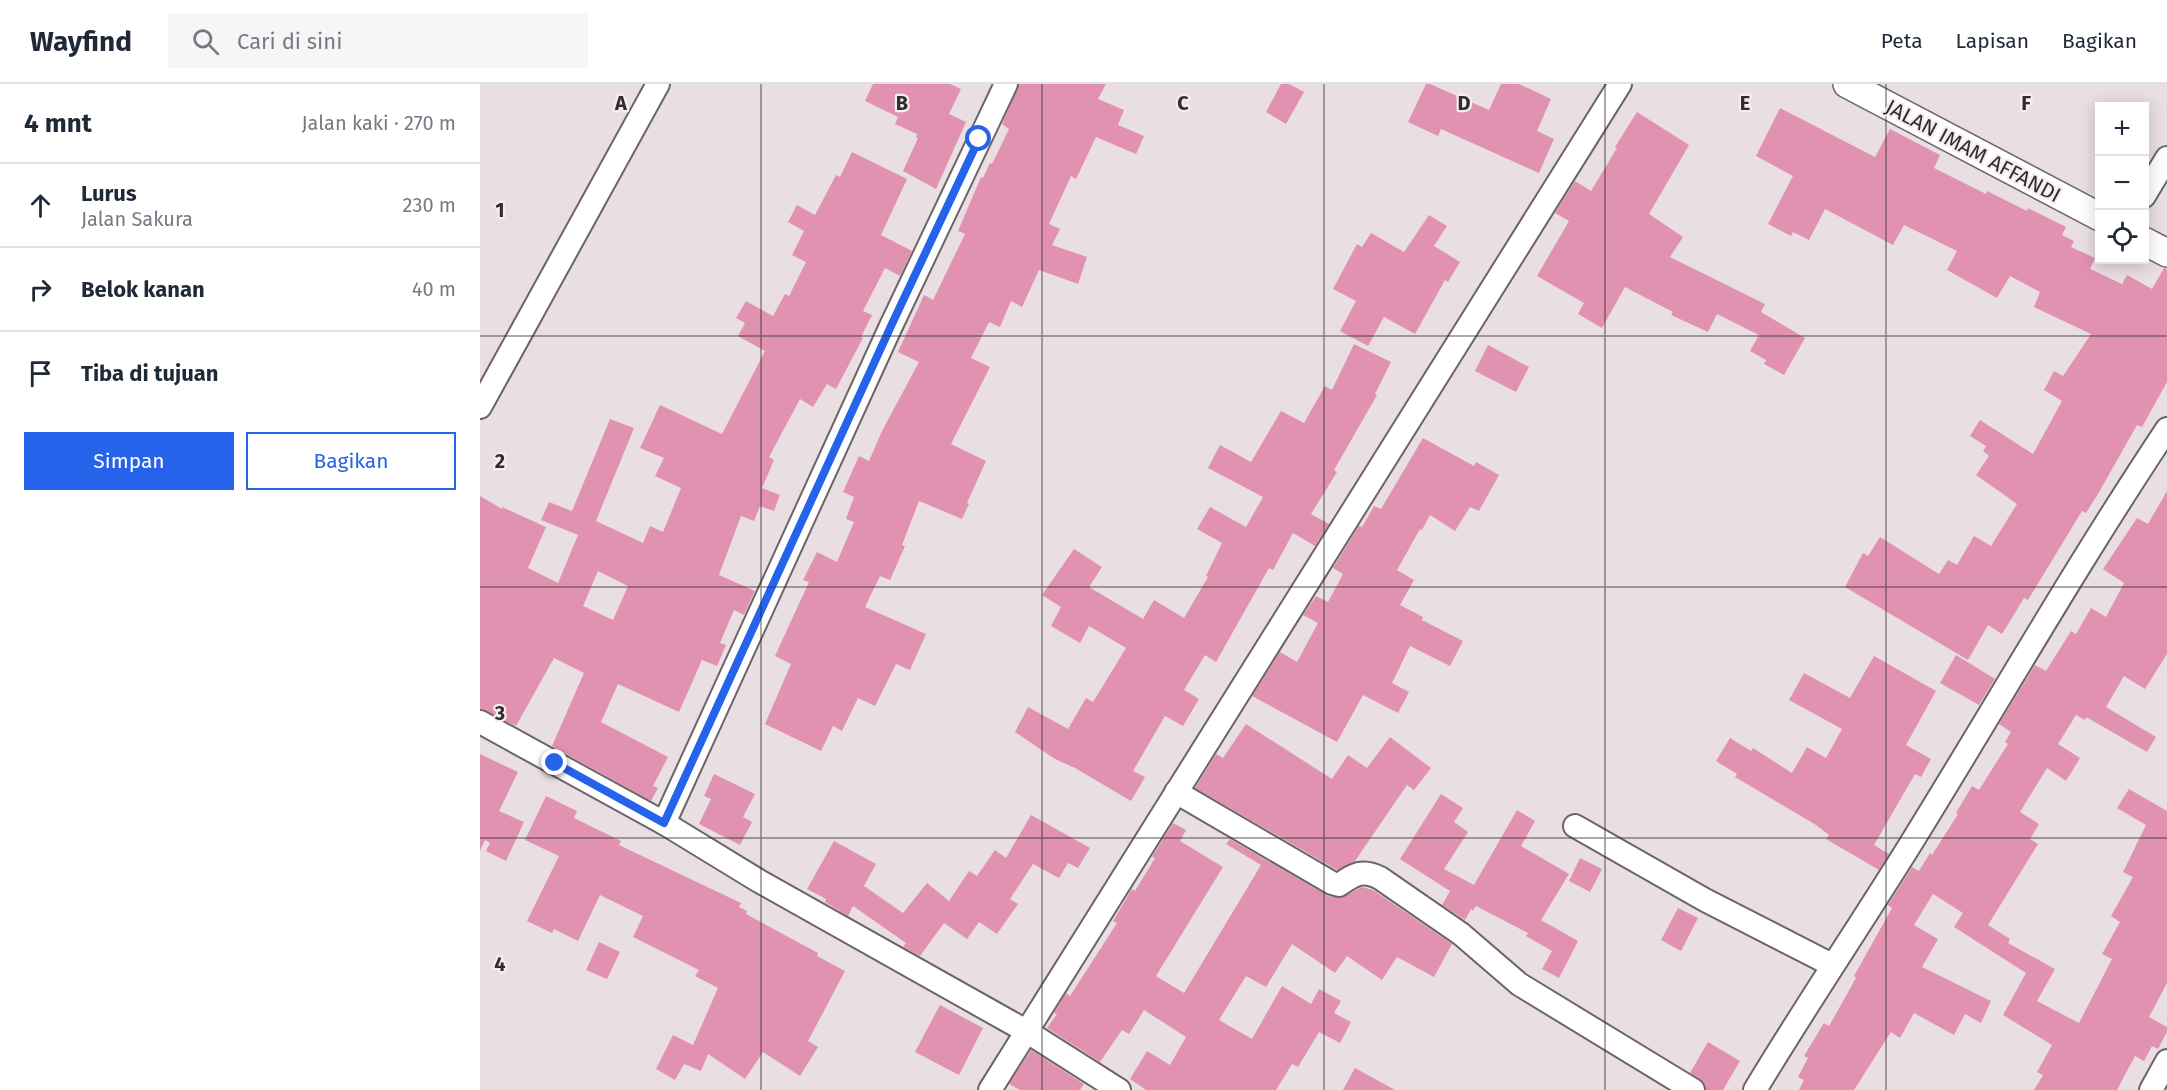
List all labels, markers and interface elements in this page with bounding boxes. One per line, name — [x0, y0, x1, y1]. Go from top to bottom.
search box — [168, 14, 588, 68]
text: Wayfind — [30, 25, 132, 58]
icon: search — [189, 25, 222, 58]
text: Cari di sini — [237, 28, 342, 55]
text: Peta — [1881, 28, 1923, 54]
text: Lapisan — [1956, 28, 2029, 54]
text: Bagikan — [2062, 28, 2137, 54]
text: A — [614, 91, 628, 115]
text: B — [896, 91, 908, 115]
text: C — [1177, 91, 1189, 115]
text: D — [1457, 91, 1471, 115]
text: E — [1740, 91, 1750, 115]
street label: JALAN IMAM AFFANDI — [1881, 94, 2065, 208]
map controls — [2095, 102, 2149, 264]
button: + — [2095, 102, 2149, 156]
text: 4 mnt — [24, 108, 92, 139]
text: Jalan kaki · 270 m — [302, 111, 456, 135]
route start — [965, 125, 991, 151]
button: − — [2095, 156, 2149, 210]
text: Lurus — [81, 180, 137, 207]
icon: ahead — [24, 189, 57, 222]
text: 230 m — [403, 193, 456, 217]
text: 1 — [495, 198, 505, 222]
text: Jalan Sakura — [81, 207, 193, 231]
button: locate — [2095, 210, 2149, 264]
icon: right — [24, 273, 57, 306]
text: Belok kanan — [81, 276, 205, 303]
text: 40 m — [412, 277, 456, 301]
icon: arrive — [24, 357, 57, 390]
text: Tiba di tujuan — [81, 360, 218, 387]
button: Simpan — [24, 432, 234, 490]
button: Bagikan — [246, 432, 456, 490]
text: 2 — [495, 449, 505, 473]
text: 3 — [494, 701, 505, 725]
route end — [541, 749, 567, 775]
text: 4 — [494, 952, 506, 976]

